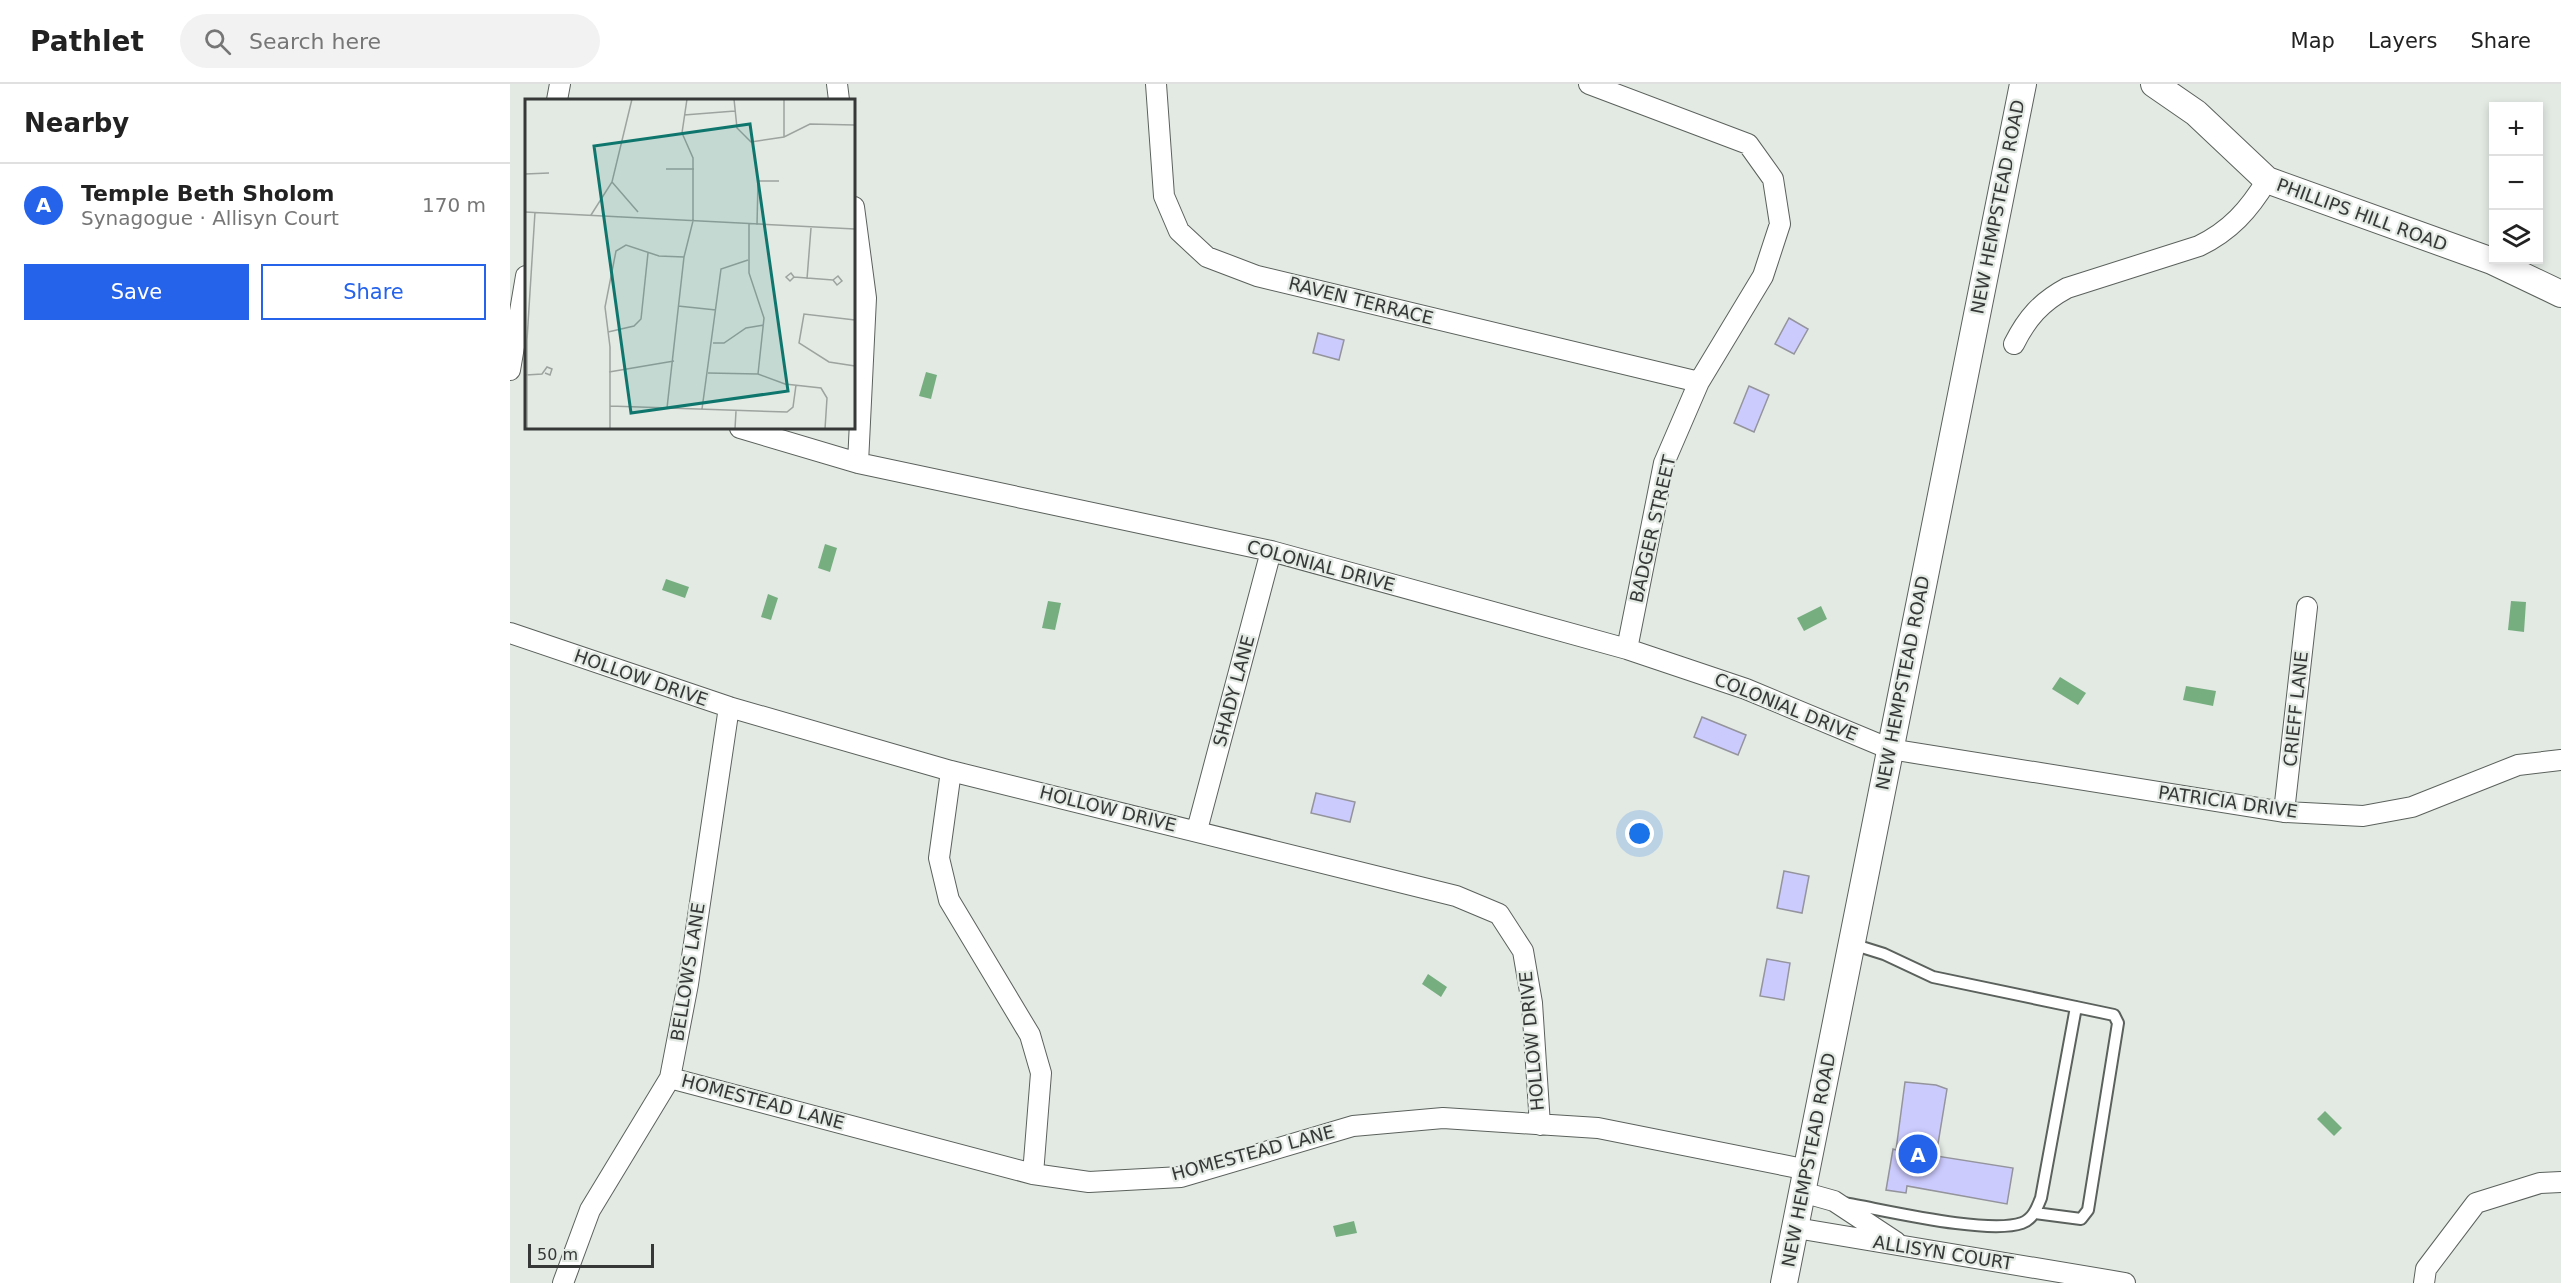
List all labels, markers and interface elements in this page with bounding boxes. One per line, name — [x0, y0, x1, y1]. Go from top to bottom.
search box — [180, 14, 600, 68]
text: Pathlet — [30, 25, 144, 58]
icon: search — [201, 25, 234, 58]
text: Search here — [249, 29, 381, 54]
text: Map — [2291, 29, 2335, 53]
text: Layers — [2368, 29, 2437, 53]
text: Share — [2470, 29, 2531, 53]
street label: NEW HEMPSTEAD ROAD — [1966, 98, 2029, 316]
inset map — [525, 99, 855, 429]
map controls — [2489, 102, 2543, 264]
button: + — [2489, 102, 2543, 156]
text: Nearby — [24, 108, 129, 138]
button: − — [2489, 156, 2543, 210]
street label: PHILLIPS HILL ROAD — [2274, 174, 2450, 255]
text: Temple Beth Sholom — [81, 181, 335, 206]
text: A — [36, 193, 51, 217]
text: 170 m — [422, 193, 486, 217]
text: Synagogue · Allisyn Court — [81, 206, 339, 230]
button: layers — [2489, 210, 2543, 264]
button: Save — [24, 264, 249, 320]
button: Share — [261, 264, 486, 320]
street label: RAVEN TERRACE — [1287, 272, 1436, 329]
street label: BADGER STREET — [1625, 452, 1680, 605]
street label: COLONIAL DRIVE — [1245, 536, 1397, 595]
street label: NEW HEMPSTEAD ROAD — [1871, 574, 1934, 792]
street label: SHADY LANE — [1209, 633, 1258, 749]
street label: HOLLOW DRIVE — [571, 645, 711, 710]
street label: CRIEFF LANE — [2279, 650, 2312, 768]
street label: COLONIAL DRIVE — [1712, 668, 1861, 745]
street label: HOLLOW DRIVE — [1038, 781, 1179, 836]
street label: PATRICIA DRIVE — [2157, 781, 2299, 822]
your location — [1625, 819, 1654, 848]
street label: BELLOWS LANE — [666, 901, 709, 1043]
street label: HOLLOW DRIVE — [1515, 970, 1548, 1112]
street label: NEW HEMPSTEAD ROAD — [1777, 1051, 1840, 1269]
street label: HOMESTEAD LANE — [679, 1070, 847, 1133]
street label: HOMESTEAD LANE — [1169, 1121, 1337, 1184]
pin: A — [1898, 1132, 1938, 1176]
street label: ALLISYN COURT — [1872, 1231, 2016, 1274]
scale bar — [528, 1241, 654, 1268]
text: 50 m — [537, 1245, 578, 1264]

